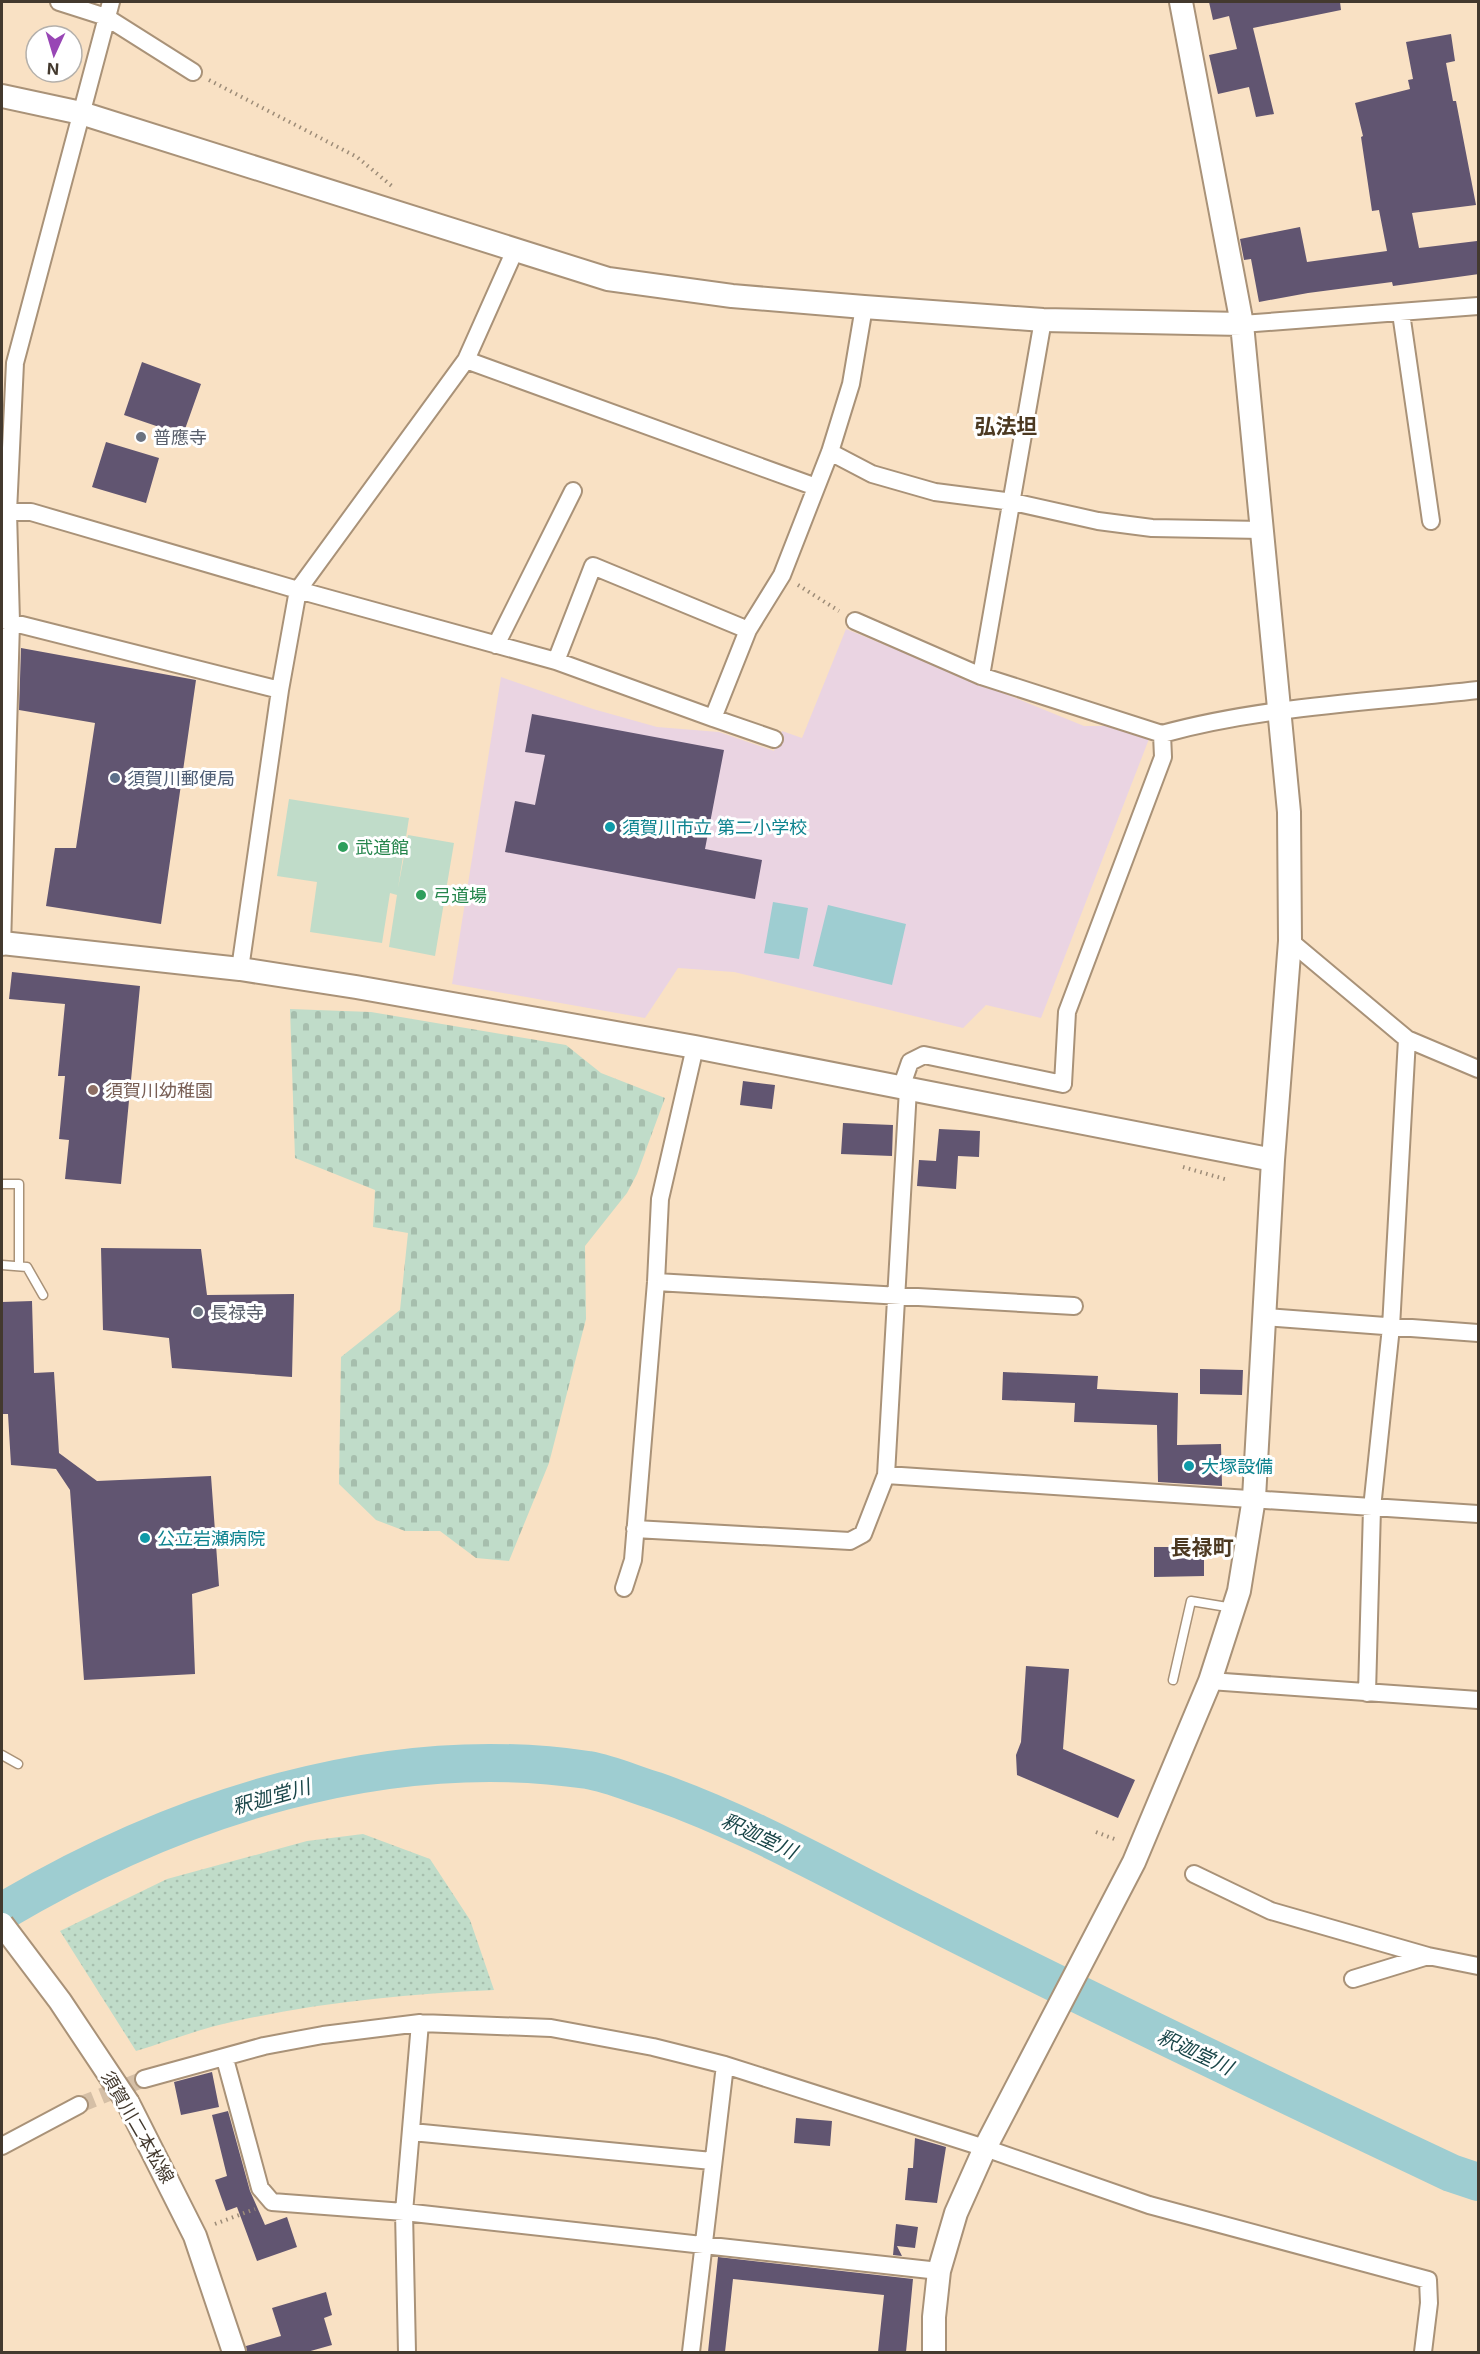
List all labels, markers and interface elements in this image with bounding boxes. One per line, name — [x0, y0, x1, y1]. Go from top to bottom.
north arrow — [24, 24, 84, 84]
text: N — [46, 59, 60, 79]
district label: 弘法坦 — [975, 414, 1038, 439]
place label: 普應寺 — [153, 427, 207, 448]
marker: 普應寺 — [134, 430, 148, 444]
place label: 須賀川郵便局 — [127, 768, 235, 789]
marker: 須賀川郵便局 — [108, 771, 122, 785]
place label: 須賀川市立 第二小学校 — [622, 817, 807, 838]
marker: 須賀川市立 第二小学校 — [603, 820, 617, 834]
place label: 武道館 — [355, 837, 409, 858]
marker: 武道館 — [336, 840, 350, 854]
place label: 弓道場 — [433, 885, 487, 906]
marker: 弓道場 — [414, 888, 428, 902]
place label: 須賀川幼稚園 — [105, 1080, 213, 1101]
marker: 須賀川幼稚園 — [86, 1083, 100, 1097]
place label: 長禄寺 — [210, 1302, 264, 1323]
marker: 長禄寺 — [191, 1305, 205, 1319]
place label: 大塚設備 — [1201, 1456, 1273, 1477]
marker: 大塚設備 — [1182, 1459, 1196, 1473]
place label: 公立岩瀬病院 — [157, 1528, 265, 1549]
marker: 公立岩瀬病院 — [138, 1531, 152, 1545]
district label: 長禄町 — [1171, 1535, 1234, 1560]
water label: 釈迦堂川 — [229, 1774, 315, 1820]
water label: 釈迦堂川 — [718, 1808, 802, 1865]
water label: 釈迦堂川 — [1154, 2024, 1238, 2081]
street label: 須賀川二本松線 — [97, 2067, 179, 2187]

